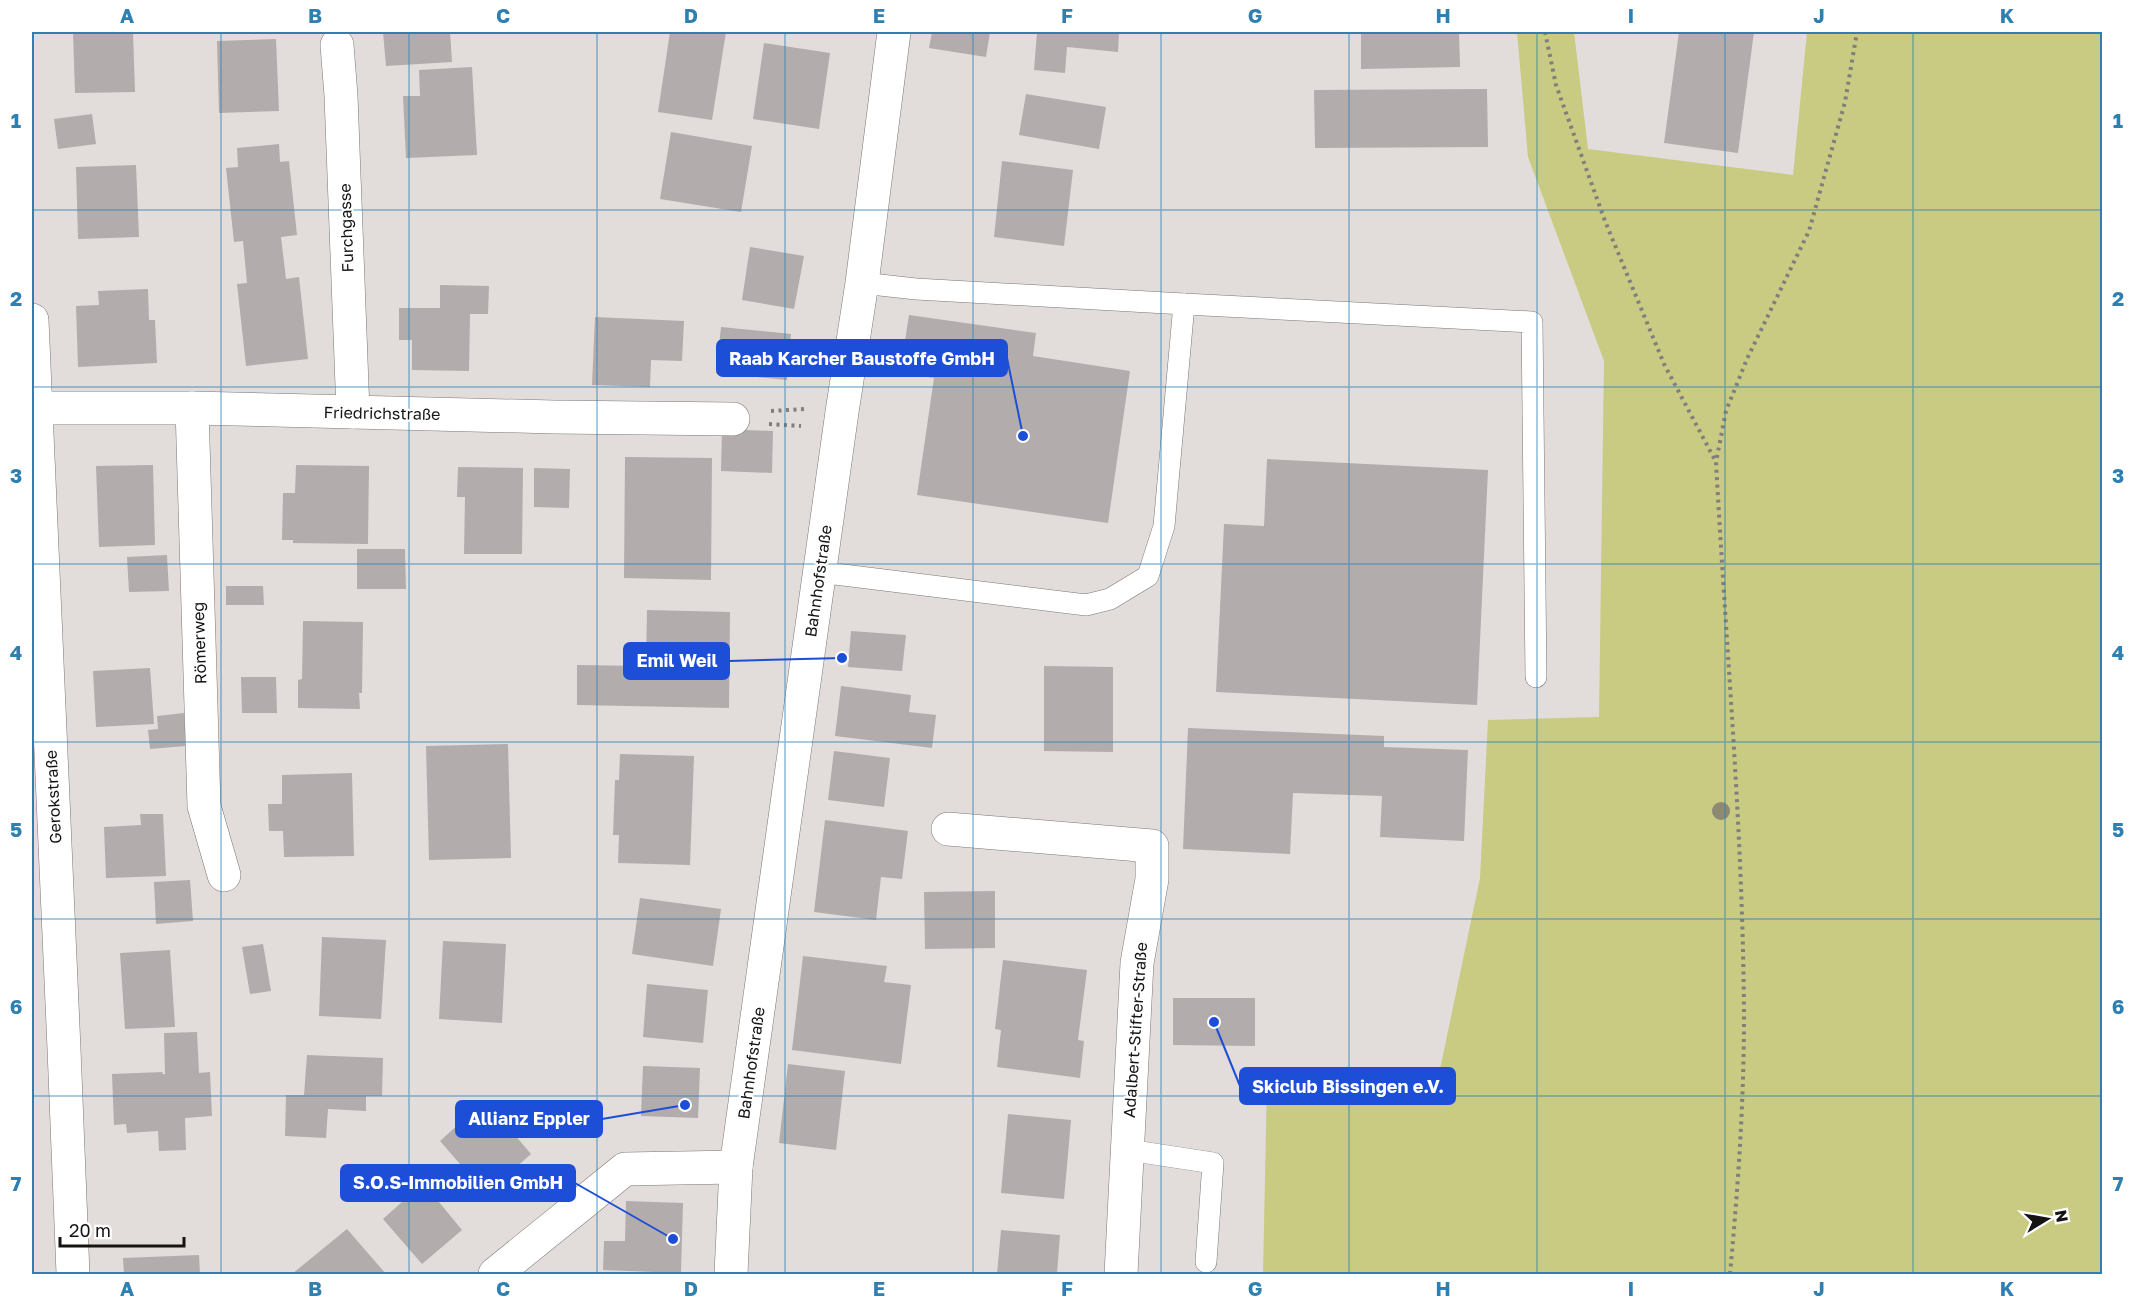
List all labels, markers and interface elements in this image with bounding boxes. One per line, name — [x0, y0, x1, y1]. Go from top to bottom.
text: A — [120, 3, 134, 27]
text: B — [308, 3, 322, 27]
text: C — [496, 3, 510, 27]
text: D — [684, 3, 698, 27]
text: E — [873, 3, 885, 27]
text: F — [1061, 3, 1073, 27]
text: G — [1248, 3, 1262, 27]
text: H — [1435, 3, 1451, 27]
text: I — [1628, 3, 1634, 27]
text: J — [1813, 3, 1825, 27]
text: K — [2000, 3, 2015, 27]
text: 1 — [11, 108, 21, 132]
text: 1 — [2113, 108, 2123, 132]
street label: Furchgasse — [334, 183, 358, 273]
text: 2 — [10, 286, 22, 310]
text: 2 — [2112, 286, 2124, 310]
callout: Raab Karcher Baustoffe GmbH — [717, 340, 1007, 376]
text: Raab Karcher Baustoffe GmbH — [729, 347, 995, 369]
street label: Friedrichstraße — [323, 402, 441, 424]
text: 3 — [10, 463, 22, 487]
text: 3 — [2112, 463, 2124, 487]
street label: Bahnhofstraße — [800, 524, 836, 638]
street label: Römerweg — [188, 602, 210, 684]
text: 4 — [10, 640, 22, 664]
text: 4 — [2112, 640, 2124, 664]
callout: Emil Weil — [624, 643, 729, 679]
text: Emil Weil — [636, 649, 718, 671]
street label: Gerokstraße — [41, 750, 65, 844]
text: 5 — [10, 817, 22, 841]
text: 5 — [2112, 817, 2124, 841]
street label: Adalbert-Stifter-Straße — [1119, 941, 1151, 1119]
text: 6 — [10, 994, 22, 1018]
text: 6 — [2112, 994, 2124, 1018]
street label: Bahnhofstraße — [733, 1006, 769, 1120]
callout: Skiclub Bissingen e.V. — [1240, 1068, 1455, 1104]
text: Skiclub Bissingen e.V. — [1252, 1075, 1444, 1097]
callout: Allianz Eppler — [456, 1101, 602, 1137]
text: Allianz Eppler — [468, 1107, 590, 1129]
callout: S.O.S-Immobilien GmbH — [341, 1165, 575, 1201]
text: 7 — [11, 1171, 22, 1195]
text: S.O.S-Immobilien GmbH — [353, 1171, 563, 1193]
text: 7 — [2113, 1171, 2124, 1195]
north arrow — [2017, 1189, 2077, 1249]
text: N — [2051, 1208, 2073, 1224]
scale bar — [60, 1210, 184, 1248]
text: 20 m — [69, 1219, 111, 1241]
text: A — [120, 1276, 134, 1300]
text: B — [308, 1276, 322, 1300]
text: C — [496, 1276, 510, 1300]
text: D — [684, 1276, 698, 1300]
text: E — [873, 1276, 885, 1300]
text: F — [1061, 1276, 1073, 1300]
text: G — [1248, 1276, 1262, 1300]
text: H — [1435, 1276, 1451, 1300]
text: I — [1628, 1276, 1634, 1300]
text: J — [1813, 1276, 1825, 1300]
text: K — [2000, 1276, 2015, 1300]

